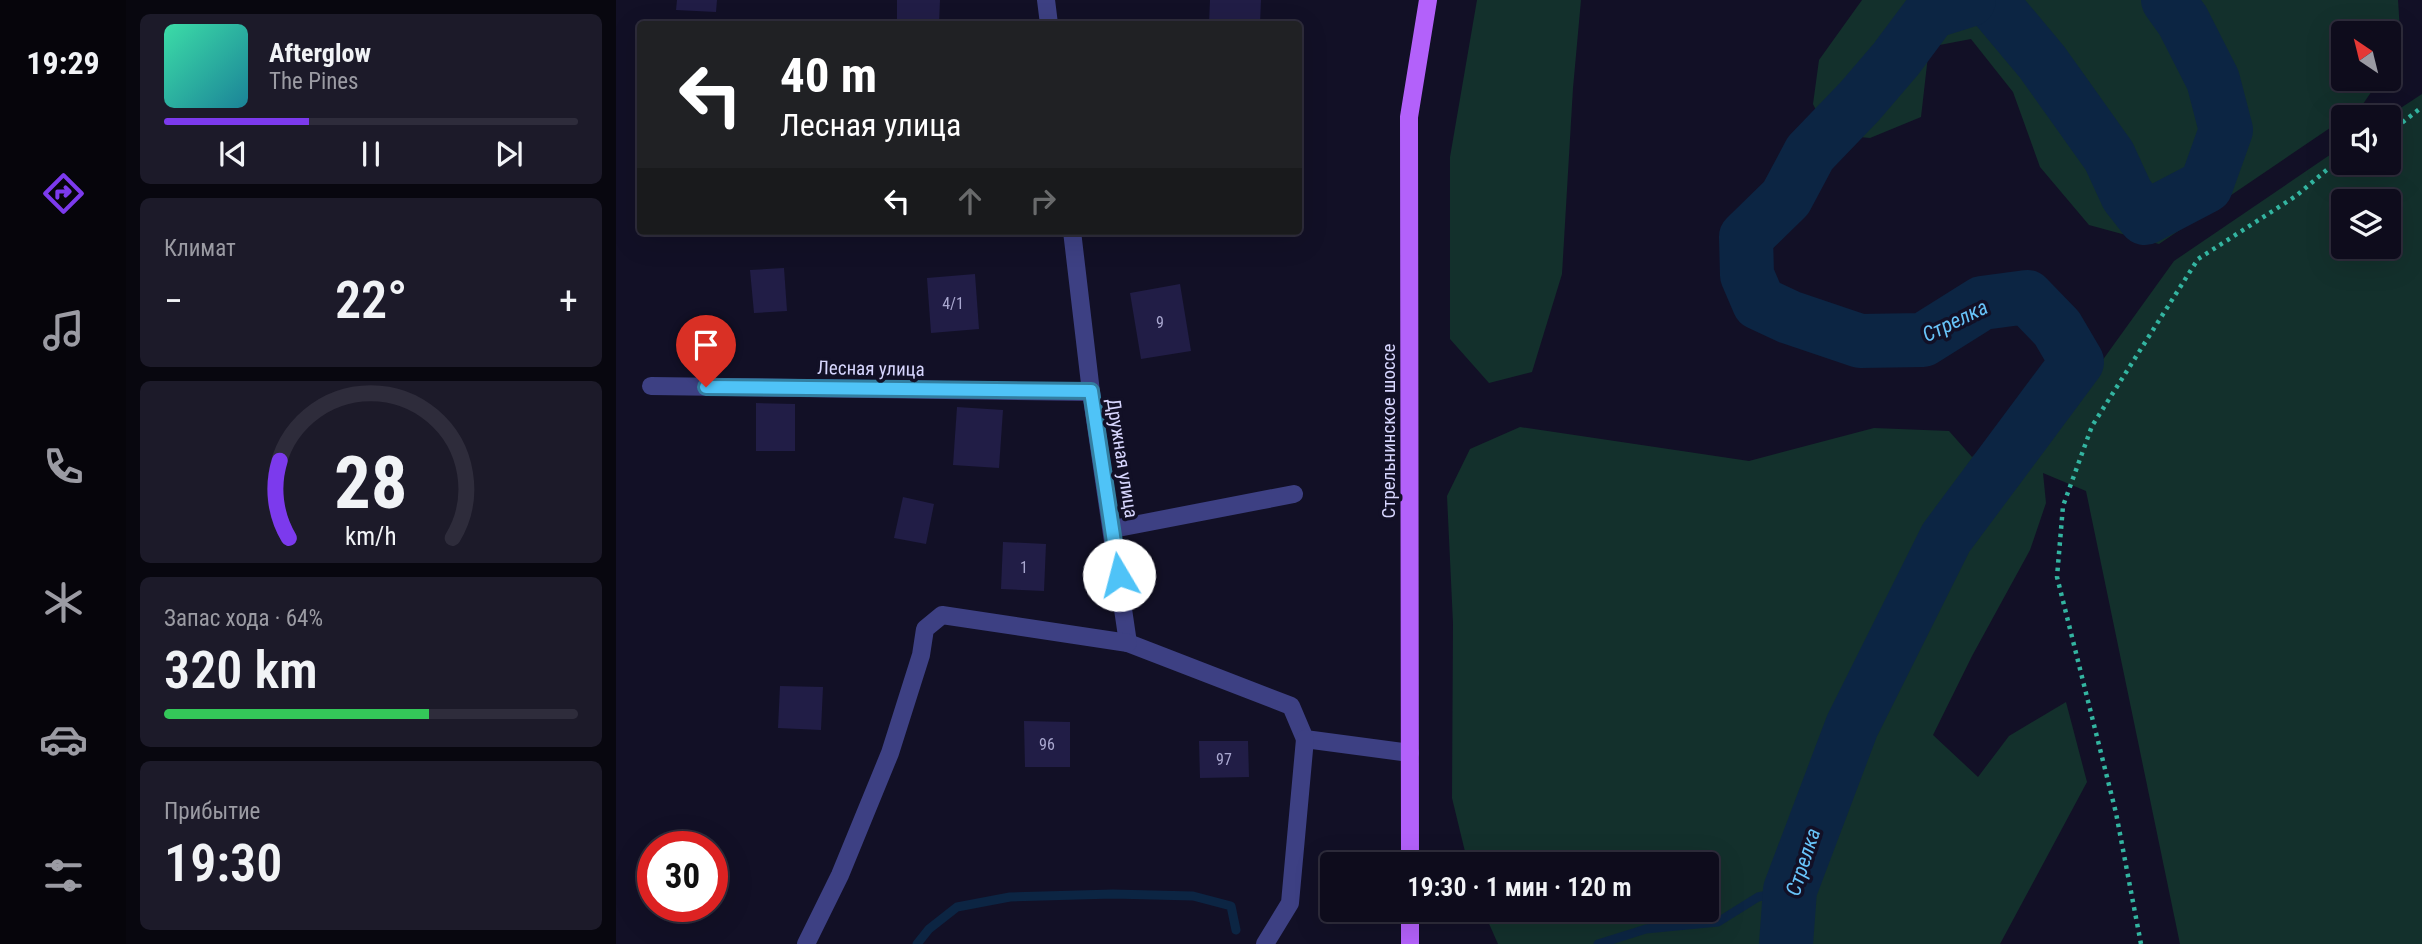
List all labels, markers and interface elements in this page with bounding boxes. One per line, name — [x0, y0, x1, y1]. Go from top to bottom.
north arrow — [2331, 21, 2401, 91]
map controls — [2331, 21, 2401, 259]
text: Afterglow — [269, 38, 371, 68]
text: 19:29 — [26, 44, 100, 82]
text: 40 m — [780, 47, 877, 104]
icon: left — [665, 49, 756, 140]
text: The Pines — [269, 68, 359, 95]
button: sound — [2331, 105, 2401, 175]
text: Лесная улица — [780, 106, 961, 144]
icon: previous — [214, 135, 252, 173]
icon: pause — [352, 135, 390, 173]
icon: next — [490, 135, 528, 173]
icon: directions — [39, 169, 88, 218]
icon: left — [878, 182, 916, 220]
icon: ahead — [951, 182, 989, 220]
icon: right — [1024, 182, 1062, 220]
button: layers — [2331, 189, 2401, 259]
text: Климат — [164, 235, 236, 262]
text: 22° — [335, 270, 407, 331]
text: − — [164, 279, 183, 323]
text: + — [559, 279, 578, 323]
house number: 4/1 — [942, 294, 964, 313]
water label: Стрелка — [1918, 295, 1992, 347]
icon: music — [39, 306, 88, 355]
house number: 9 — [1156, 313, 1164, 332]
pin — [676, 315, 736, 387]
icon: arrive — [687, 326, 725, 364]
street label: Стрельнинское шоссе — [1377, 344, 1400, 518]
street label: Лесная улица — [817, 356, 925, 381]
street label: Дружная улица — [1102, 397, 1143, 519]
text: 28 — [334, 440, 408, 526]
icon: phone — [39, 442, 88, 491]
text: km/h — [345, 522, 397, 551]
position arrow — [1082, 538, 1156, 612]
house number: 1 — [1020, 558, 1028, 577]
icon: climate — [39, 578, 88, 627]
text: Запас хода · 64% — [164, 605, 323, 632]
text: 320 km — [164, 640, 318, 701]
icon: car — [39, 715, 88, 764]
house number: 96 — [1039, 735, 1055, 754]
house number: 97 — [1216, 750, 1232, 769]
text: Прибытие — [164, 798, 260, 825]
water label: Стрелка — [1781, 825, 1825, 899]
speed limit sign: 30 — [637, 831, 728, 922]
text: 19:30 — [164, 833, 282, 894]
icon: filters — [39, 851, 88, 900]
text: 19:30 · 1 мин · 120 m — [1407, 872, 1632, 902]

